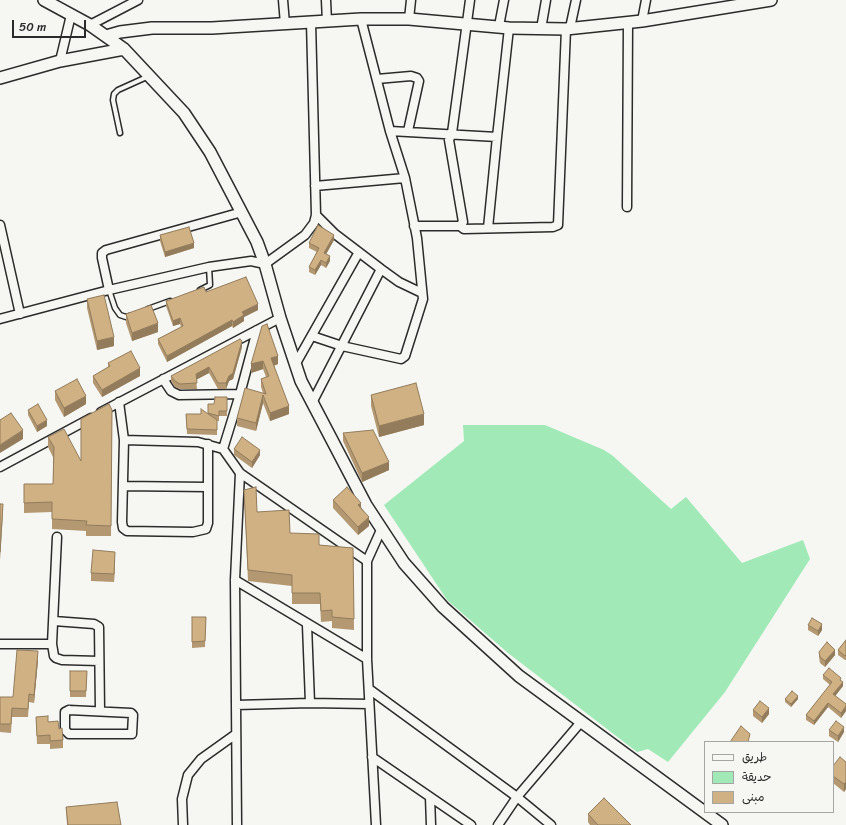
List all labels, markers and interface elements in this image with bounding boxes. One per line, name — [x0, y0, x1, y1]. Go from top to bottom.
scale bar — [14, 12, 88, 38]
text: 50 m — [19, 16, 46, 38]
legend — [704, 741, 834, 813]
text: طريق — [742, 746, 767, 768]
text: حديقة — [742, 766, 771, 788]
text: مبنى — [742, 786, 765, 808]

